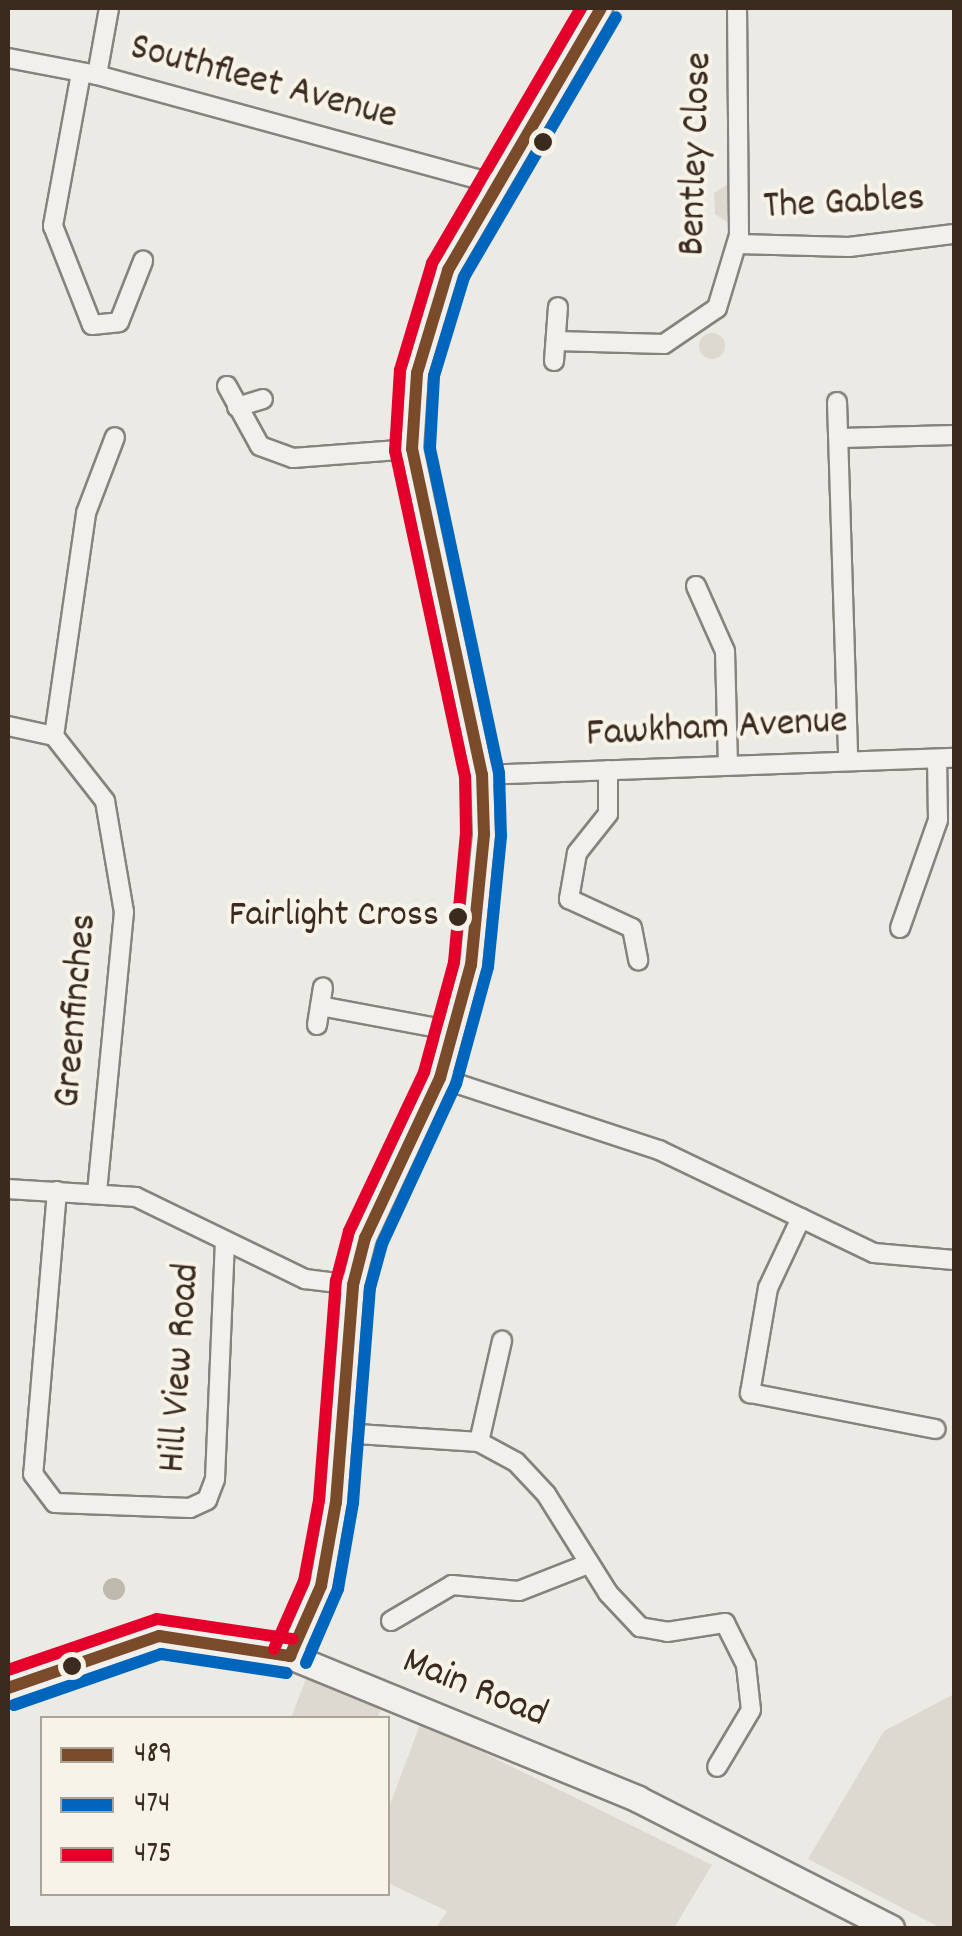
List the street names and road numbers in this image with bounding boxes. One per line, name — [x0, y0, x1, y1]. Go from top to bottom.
street label: Southfleet Avenue — [124, 25, 402, 143]
street label: Bentley Close — [670, 51, 726, 257]
street label: The Gables — [762, 177, 926, 233]
street label: Fawkham Avenue — [585, 699, 849, 761]
street label: Greenfinches — [46, 912, 110, 1110]
street label: Hill View Road — [151, 1262, 213, 1474]
street label: Main Road — [395, 1639, 553, 1741]

